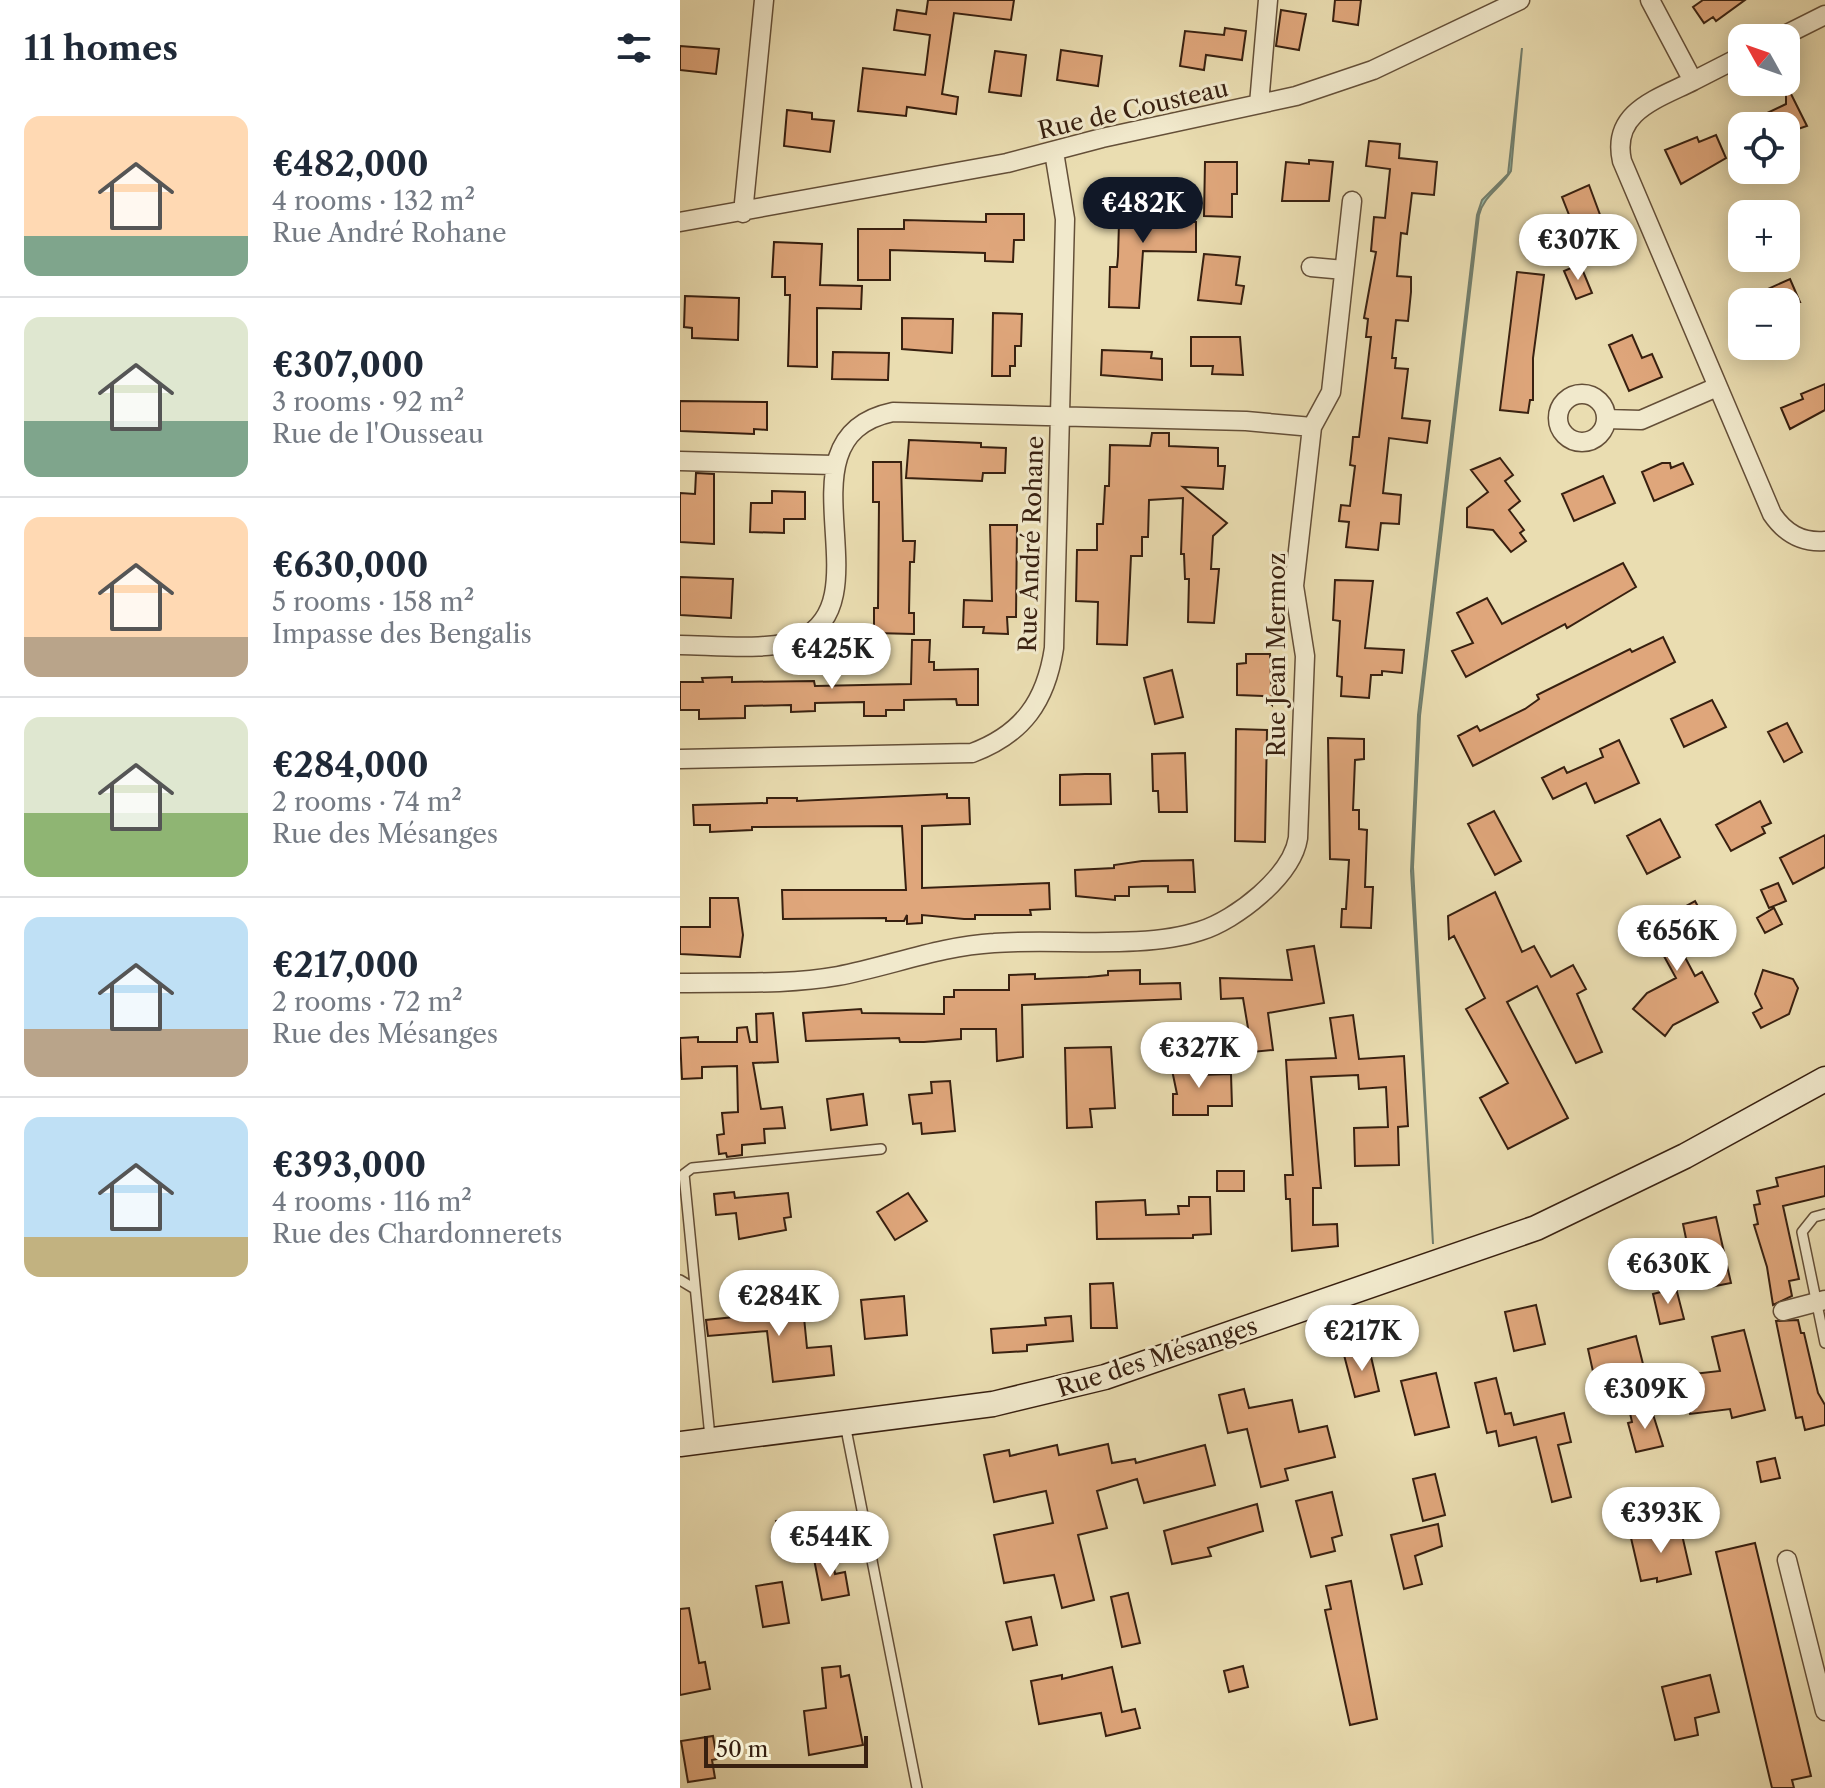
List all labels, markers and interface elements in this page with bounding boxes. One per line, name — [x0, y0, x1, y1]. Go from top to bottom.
north arrow — [1728, 24, 1800, 96]
map controls — [1728, 24, 1800, 360]
icon: filters — [612, 26, 656, 70]
text: 11 homes — [24, 27, 178, 69]
street label: Rue de Cousteau — [1035, 73, 1231, 145]
button: locate — [1728, 112, 1800, 184]
text: €482,000 — [272, 143, 429, 185]
icon: home — [88, 148, 184, 244]
pin: €482K — [1087, 177, 1199, 245]
text: 4 rooms · 132 m² — [272, 185, 475, 217]
text: €482K — [1101, 187, 1185, 219]
button: + — [1728, 200, 1800, 272]
pin: €307K — [1522, 214, 1634, 282]
text: Rue André Rohane — [272, 217, 507, 249]
text: €307K — [1537, 224, 1619, 256]
button: − — [1728, 288, 1800, 360]
text: €307,000 — [272, 344, 424, 386]
icon: home — [88, 349, 184, 445]
text: 3 rooms · 92 m² — [272, 386, 464, 418]
text: Rue de l'Ousseau — [272, 418, 484, 450]
street label: Rue André Rohane — [1013, 435, 1049, 653]
text: €630,000 — [272, 544, 428, 586]
icon: home — [88, 549, 184, 645]
street label: Rue Jean Mermoz — [1262, 553, 1291, 757]
text: 5 rooms · 158 m² — [272, 586, 474, 618]
text: Impasse des Bengalis — [272, 618, 532, 650]
pin: €425K — [776, 623, 888, 691]
text: €425K — [791, 633, 873, 665]
text: €284,000 — [272, 744, 429, 786]
icon: home — [88, 749, 184, 845]
text: 2 rooms · 74 m² — [272, 786, 462, 818]
text: Rue des Mésanges — [272, 818, 498, 850]
pin: €656K — [1621, 905, 1733, 973]
text: €656K — [1636, 915, 1718, 947]
text: €217,000 — [272, 944, 419, 986]
icon: home — [88, 949, 184, 1045]
text: 2 rooms · 72 m² — [272, 986, 463, 1018]
text: Rue des Mésanges — [272, 1018, 498, 1050]
pin: €327K — [1143, 1022, 1255, 1090]
text: €327K — [1159, 1032, 1239, 1064]
text: €393,000 — [272, 1144, 426, 1186]
icon: home — [88, 1149, 184, 1245]
text: 4 rooms · 116 m² — [272, 1186, 472, 1218]
text: Rue des Chardonnerets — [272, 1218, 562, 1250]
pin: €630K — [1612, 1238, 1724, 1306]
text: €630K — [1626, 1248, 1710, 1280]
pin: €284K — [723, 1270, 835, 1338]
text: €284K — [737, 1280, 821, 1312]
pin: €217K — [1306, 1305, 1418, 1373]
street label: Rue des Mésanges — [1053, 1311, 1261, 1403]
text: €217K — [1323, 1315, 1401, 1347]
pin: €309K — [1589, 1363, 1701, 1431]
text: €309K — [1603, 1373, 1687, 1405]
pin: €393K — [1605, 1487, 1717, 1555]
text: €393K — [1620, 1497, 1702, 1529]
pin: €544K — [774, 1511, 886, 1579]
text: €544K — [789, 1521, 871, 1553]
scale bar — [704, 1732, 868, 1768]
text: 50 m — [716, 1736, 768, 1763]

